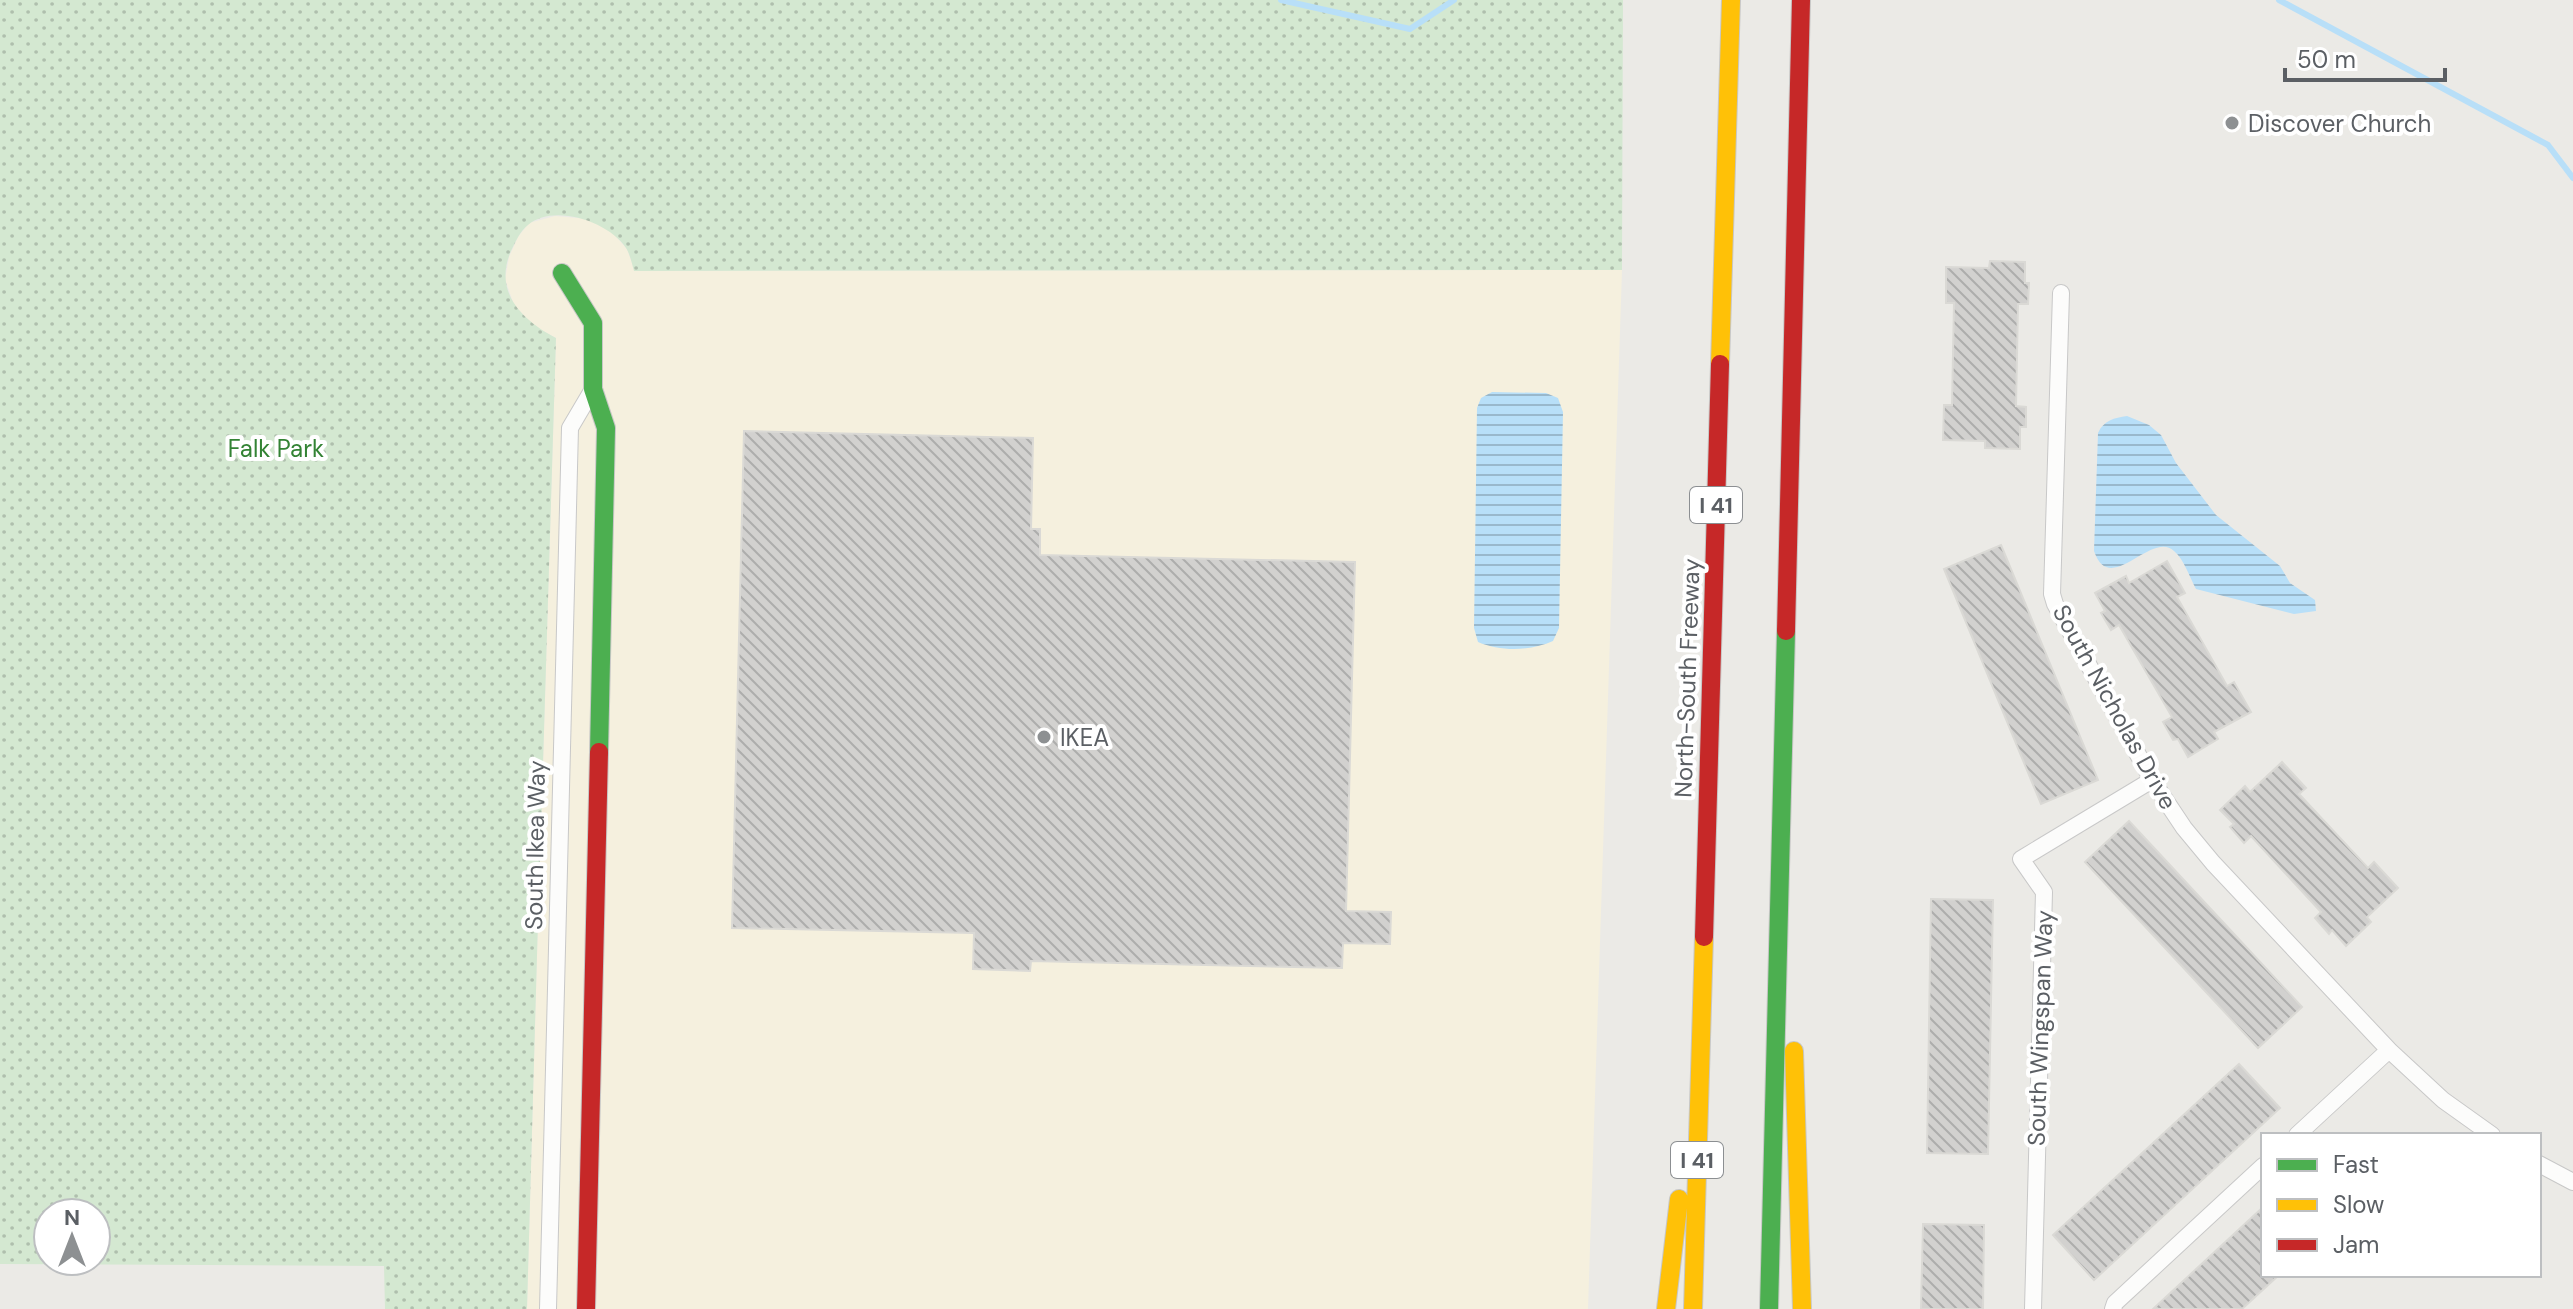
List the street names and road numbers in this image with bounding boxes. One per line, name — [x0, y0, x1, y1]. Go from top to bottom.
road number: I 41 — [1690, 487, 1742, 523]
street label: North-South Freeway — [1667, 558, 1707, 798]
street label: South Nicholas Drive — [2046, 599, 2184, 815]
street label: South Ikea Way — [518, 760, 552, 930]
street label: South Wingspan Way — [2020, 910, 2060, 1146]
road number: I 41 — [1671, 1142, 1723, 1178]

